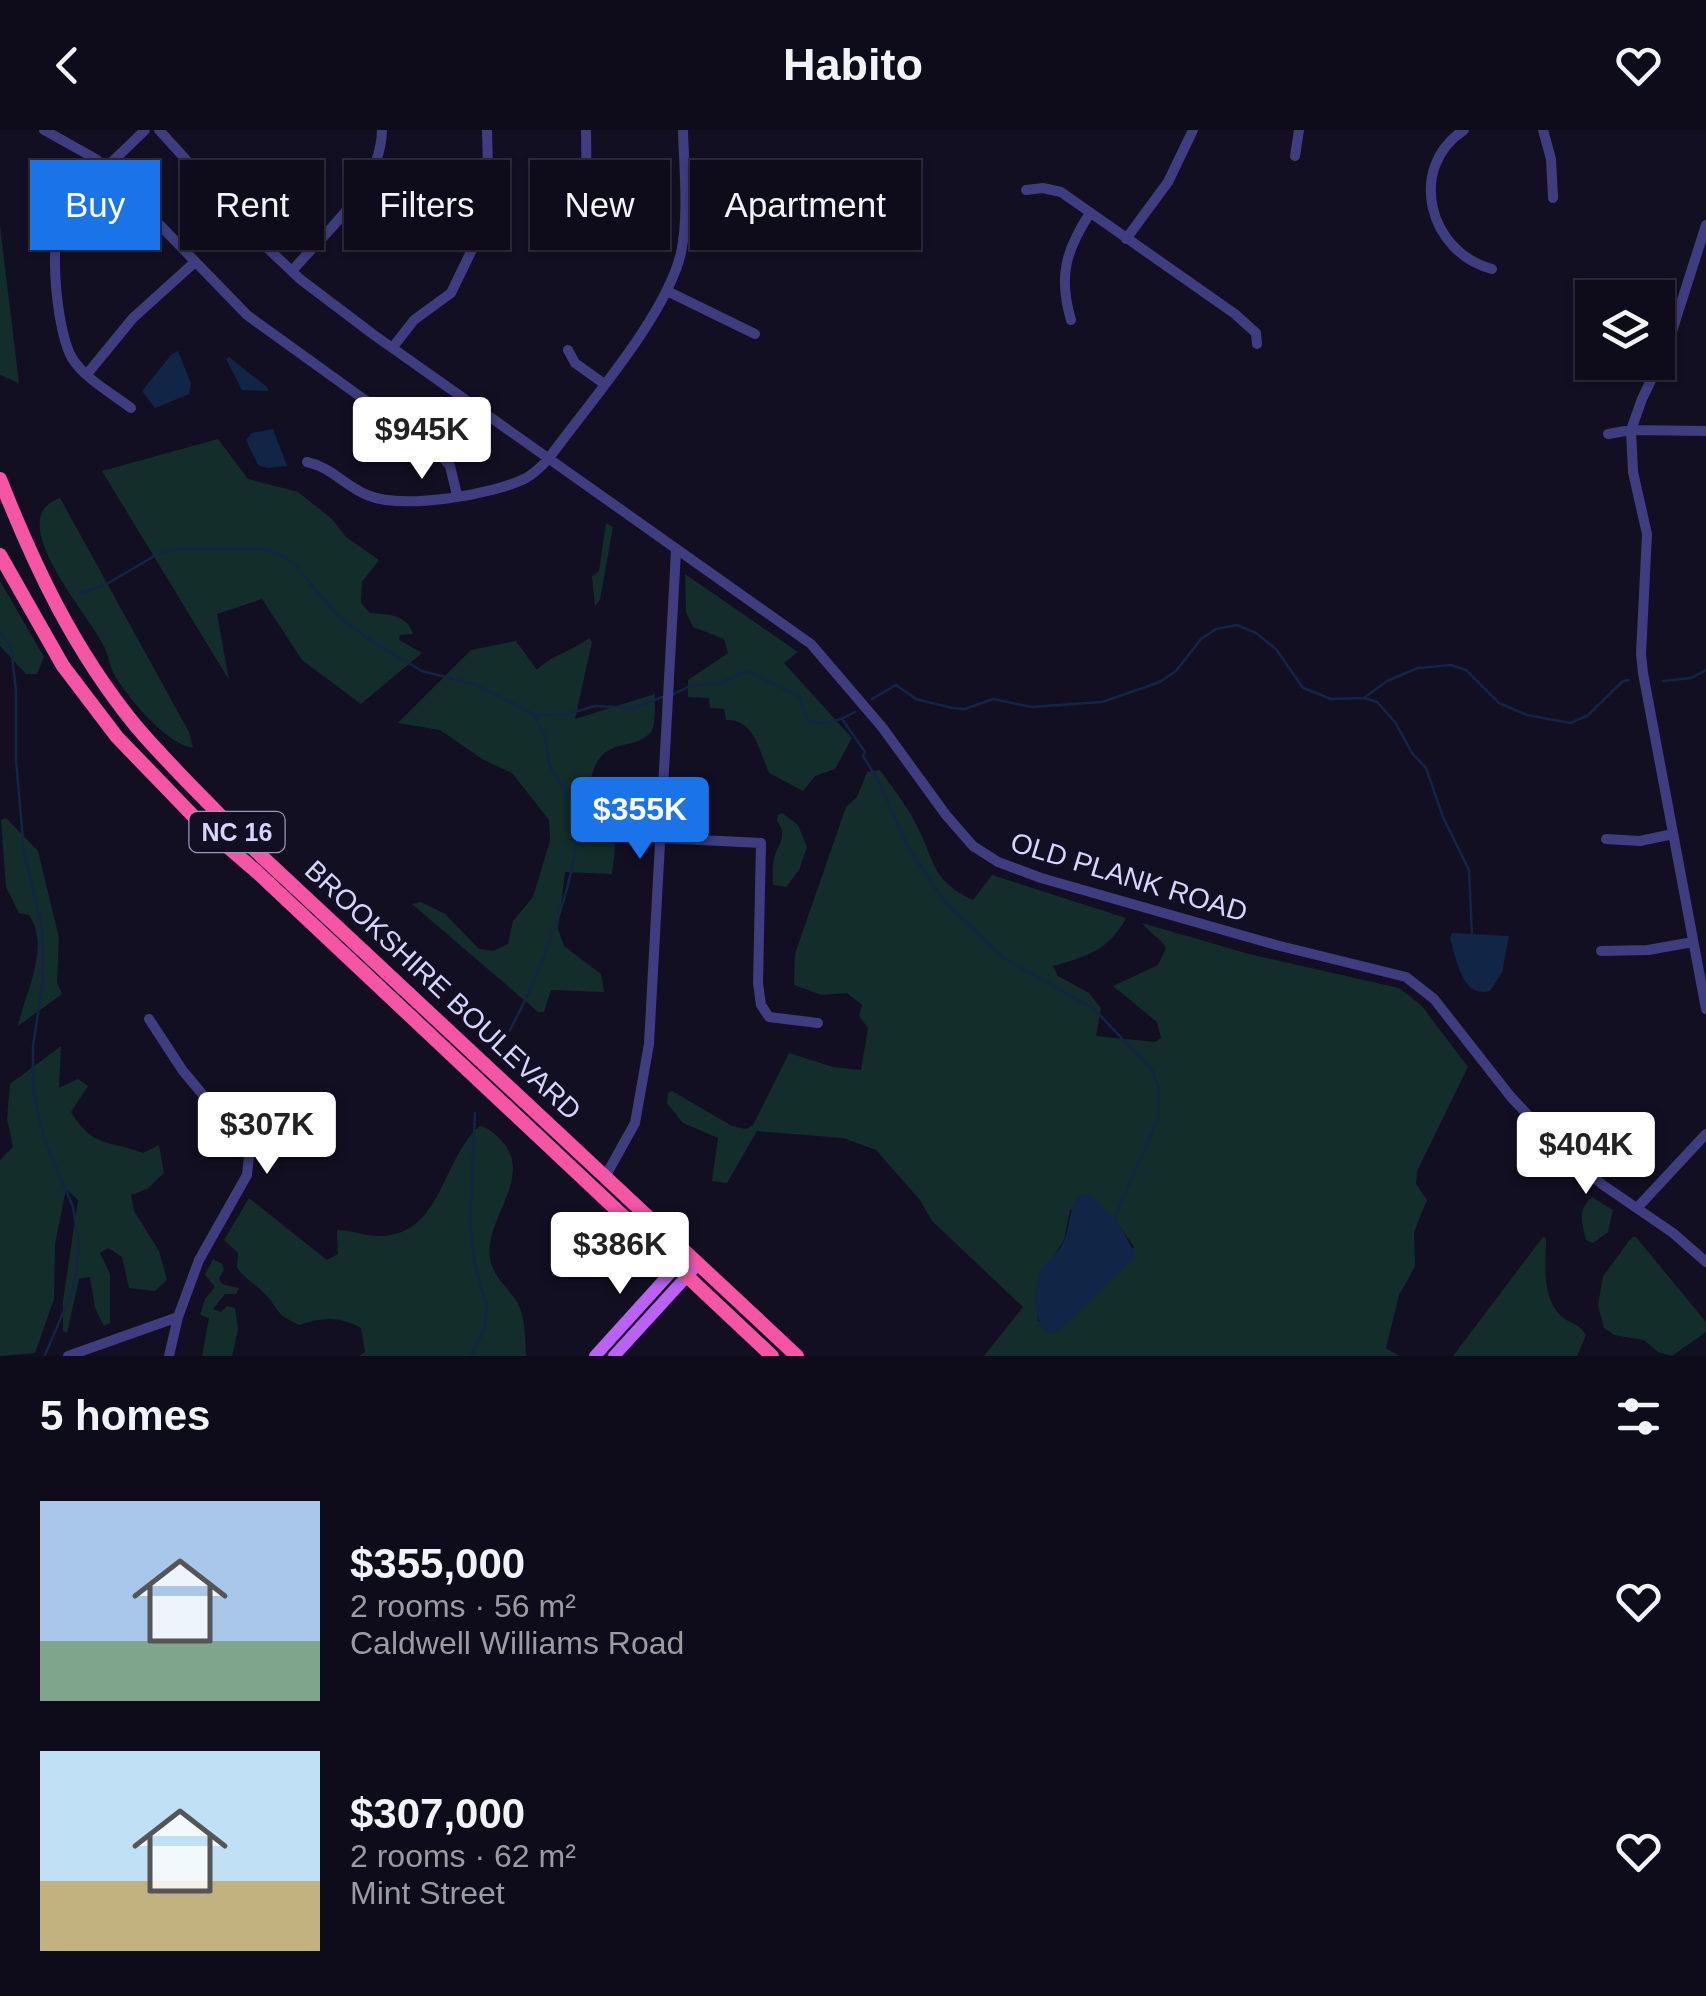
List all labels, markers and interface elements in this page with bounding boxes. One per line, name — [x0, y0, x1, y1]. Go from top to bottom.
icon: back — [40, 38, 95, 93]
icon: heart — [1611, 38, 1666, 93]
text: Habito — [783, 39, 923, 90]
chip: Buy — [30, 160, 160, 250]
chip: Rent — [180, 160, 324, 250]
chip: Filters — [344, 160, 510, 250]
chip: New — [530, 160, 670, 250]
chip: Apartment — [690, 160, 921, 250]
map controls — [1575, 280, 1675, 380]
button: layers — [1575, 280, 1675, 380]
pin: $945K — [352, 397, 492, 482]
text: $945K — [375, 411, 469, 447]
pin: $355K — [570, 777, 710, 862]
text: $355K — [593, 791, 687, 827]
road number: NC 16 — [190, 812, 284, 852]
street label: OLD PLANK ROAD — [1007, 826, 1251, 928]
street label: BROOKSHIRE BOULEVARD — [299, 854, 587, 1126]
pin: $307K — [197, 1092, 337, 1177]
text: $307K — [220, 1106, 314, 1142]
pin: $404K — [1516, 1112, 1656, 1197]
text: $404K — [1539, 1126, 1633, 1162]
pin: $386K — [550, 1212, 690, 1297]
text: $386K — [573, 1226, 667, 1262]
icon: filters — [1611, 1389, 1666, 1444]
text: 5 homes — [40, 1392, 210, 1439]
text: $355,000 — [350, 1540, 525, 1587]
icon: home — [120, 1541, 240, 1661]
icon: heart — [1611, 1574, 1666, 1629]
text: 2 rooms · 56 m² — [350, 1588, 576, 1624]
text: Caldwell Williams Road — [350, 1625, 684, 1661]
text: $307,000 — [350, 1790, 525, 1837]
icon: home — [120, 1791, 240, 1911]
icon: heart — [1611, 1824, 1666, 1879]
text: 2 rooms · 62 m² — [350, 1838, 576, 1874]
text: Mint Street — [350, 1875, 505, 1911]

